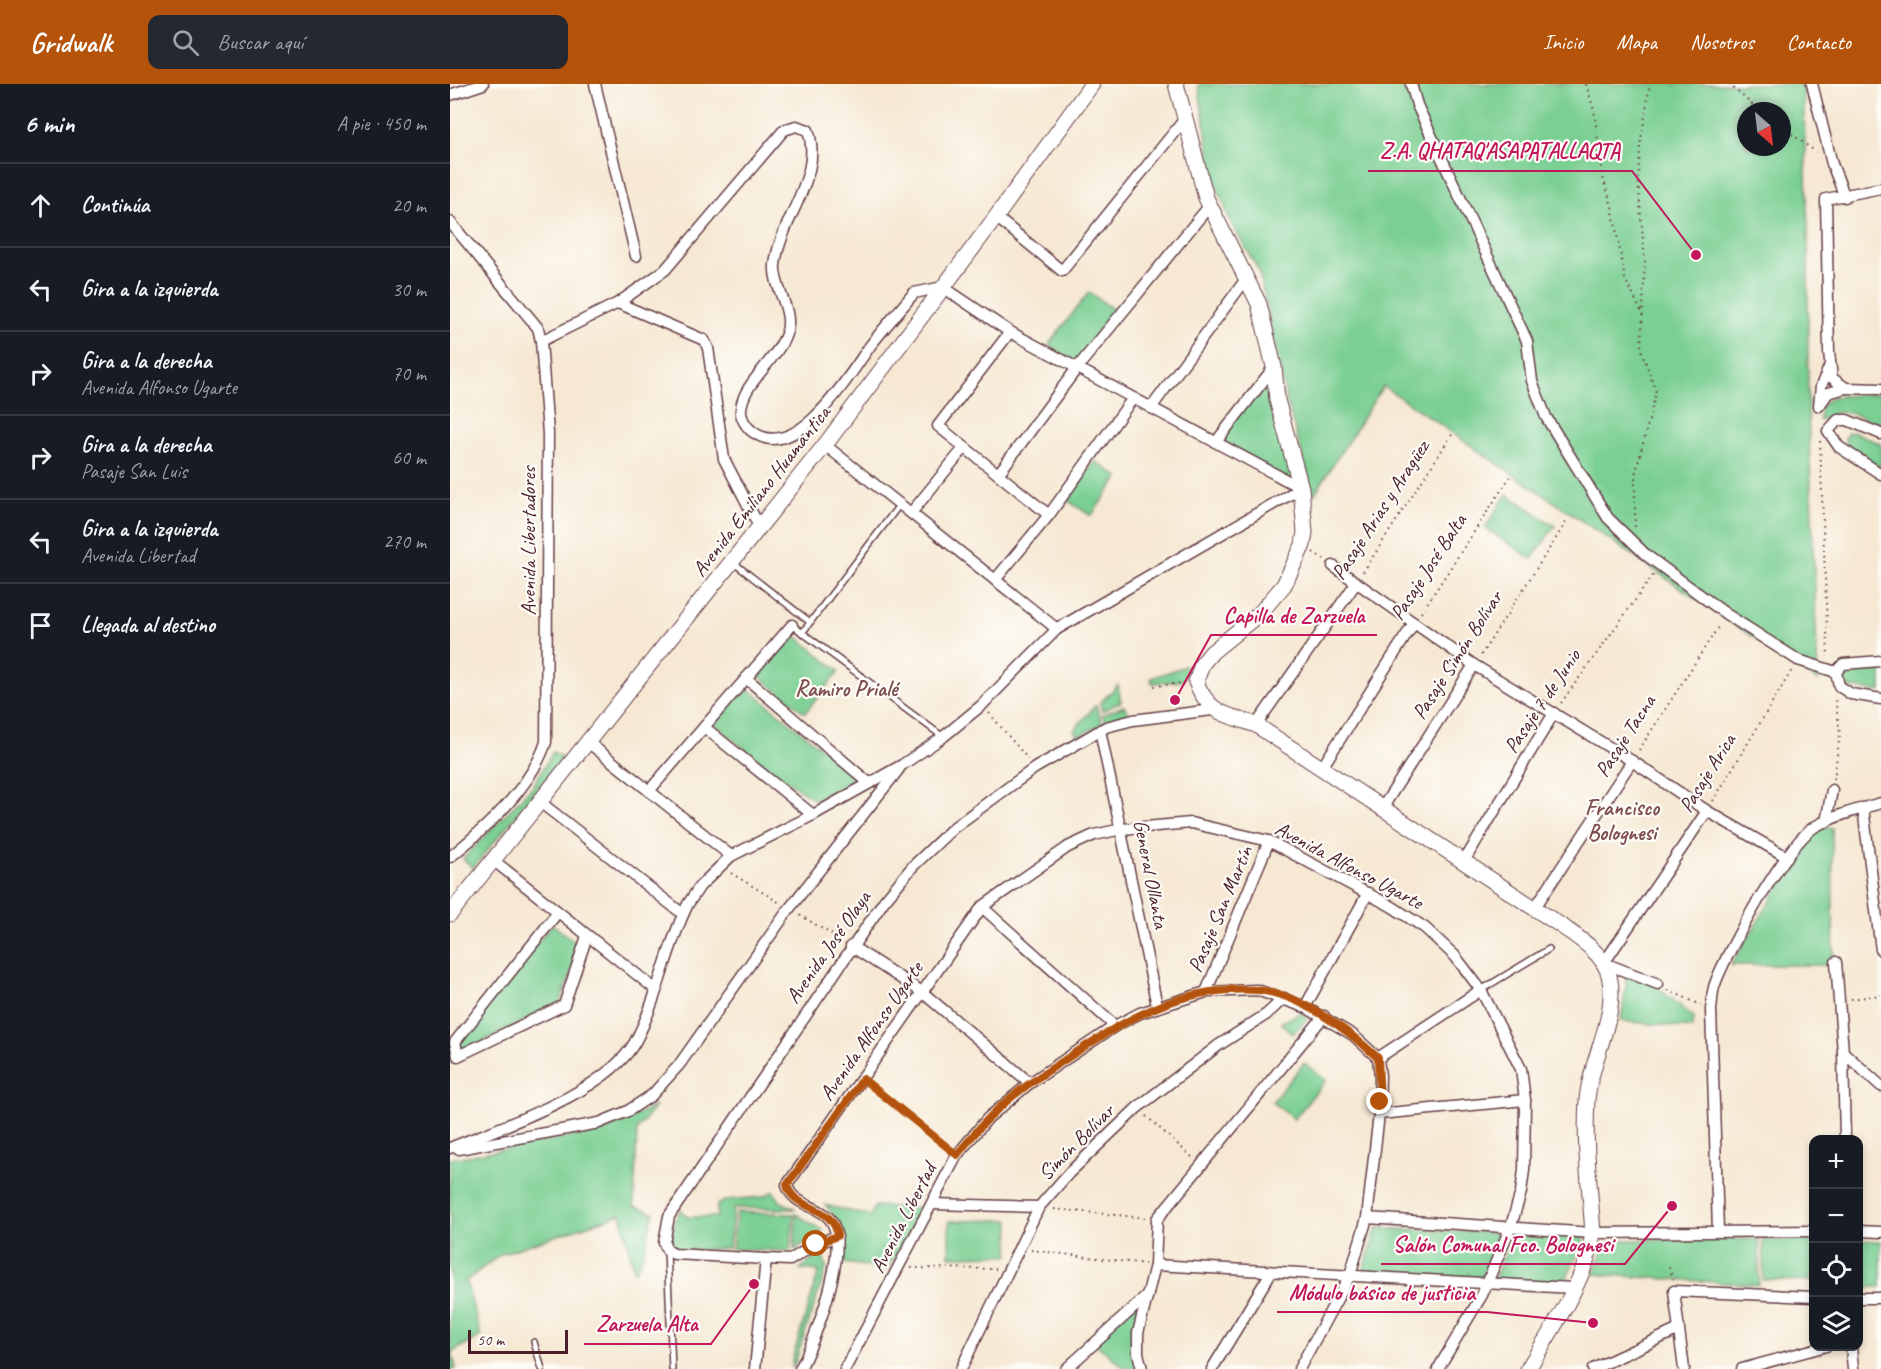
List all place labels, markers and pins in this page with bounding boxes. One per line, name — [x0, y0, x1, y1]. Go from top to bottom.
callout: Z.A. QHATAQ'ASAPATALLAQTA — [1368, 131, 1632, 171]
callout: Capilla de Zarzuela — [1211, 595, 1377, 635]
callout: Salón Comunal Fco. Bolognesi — [1381, 1224, 1625, 1264]
callout: Módulo básico de justicia — [1277, 1272, 1487, 1312]
callout: Zarzuela Alta — [584, 1304, 711, 1344]

